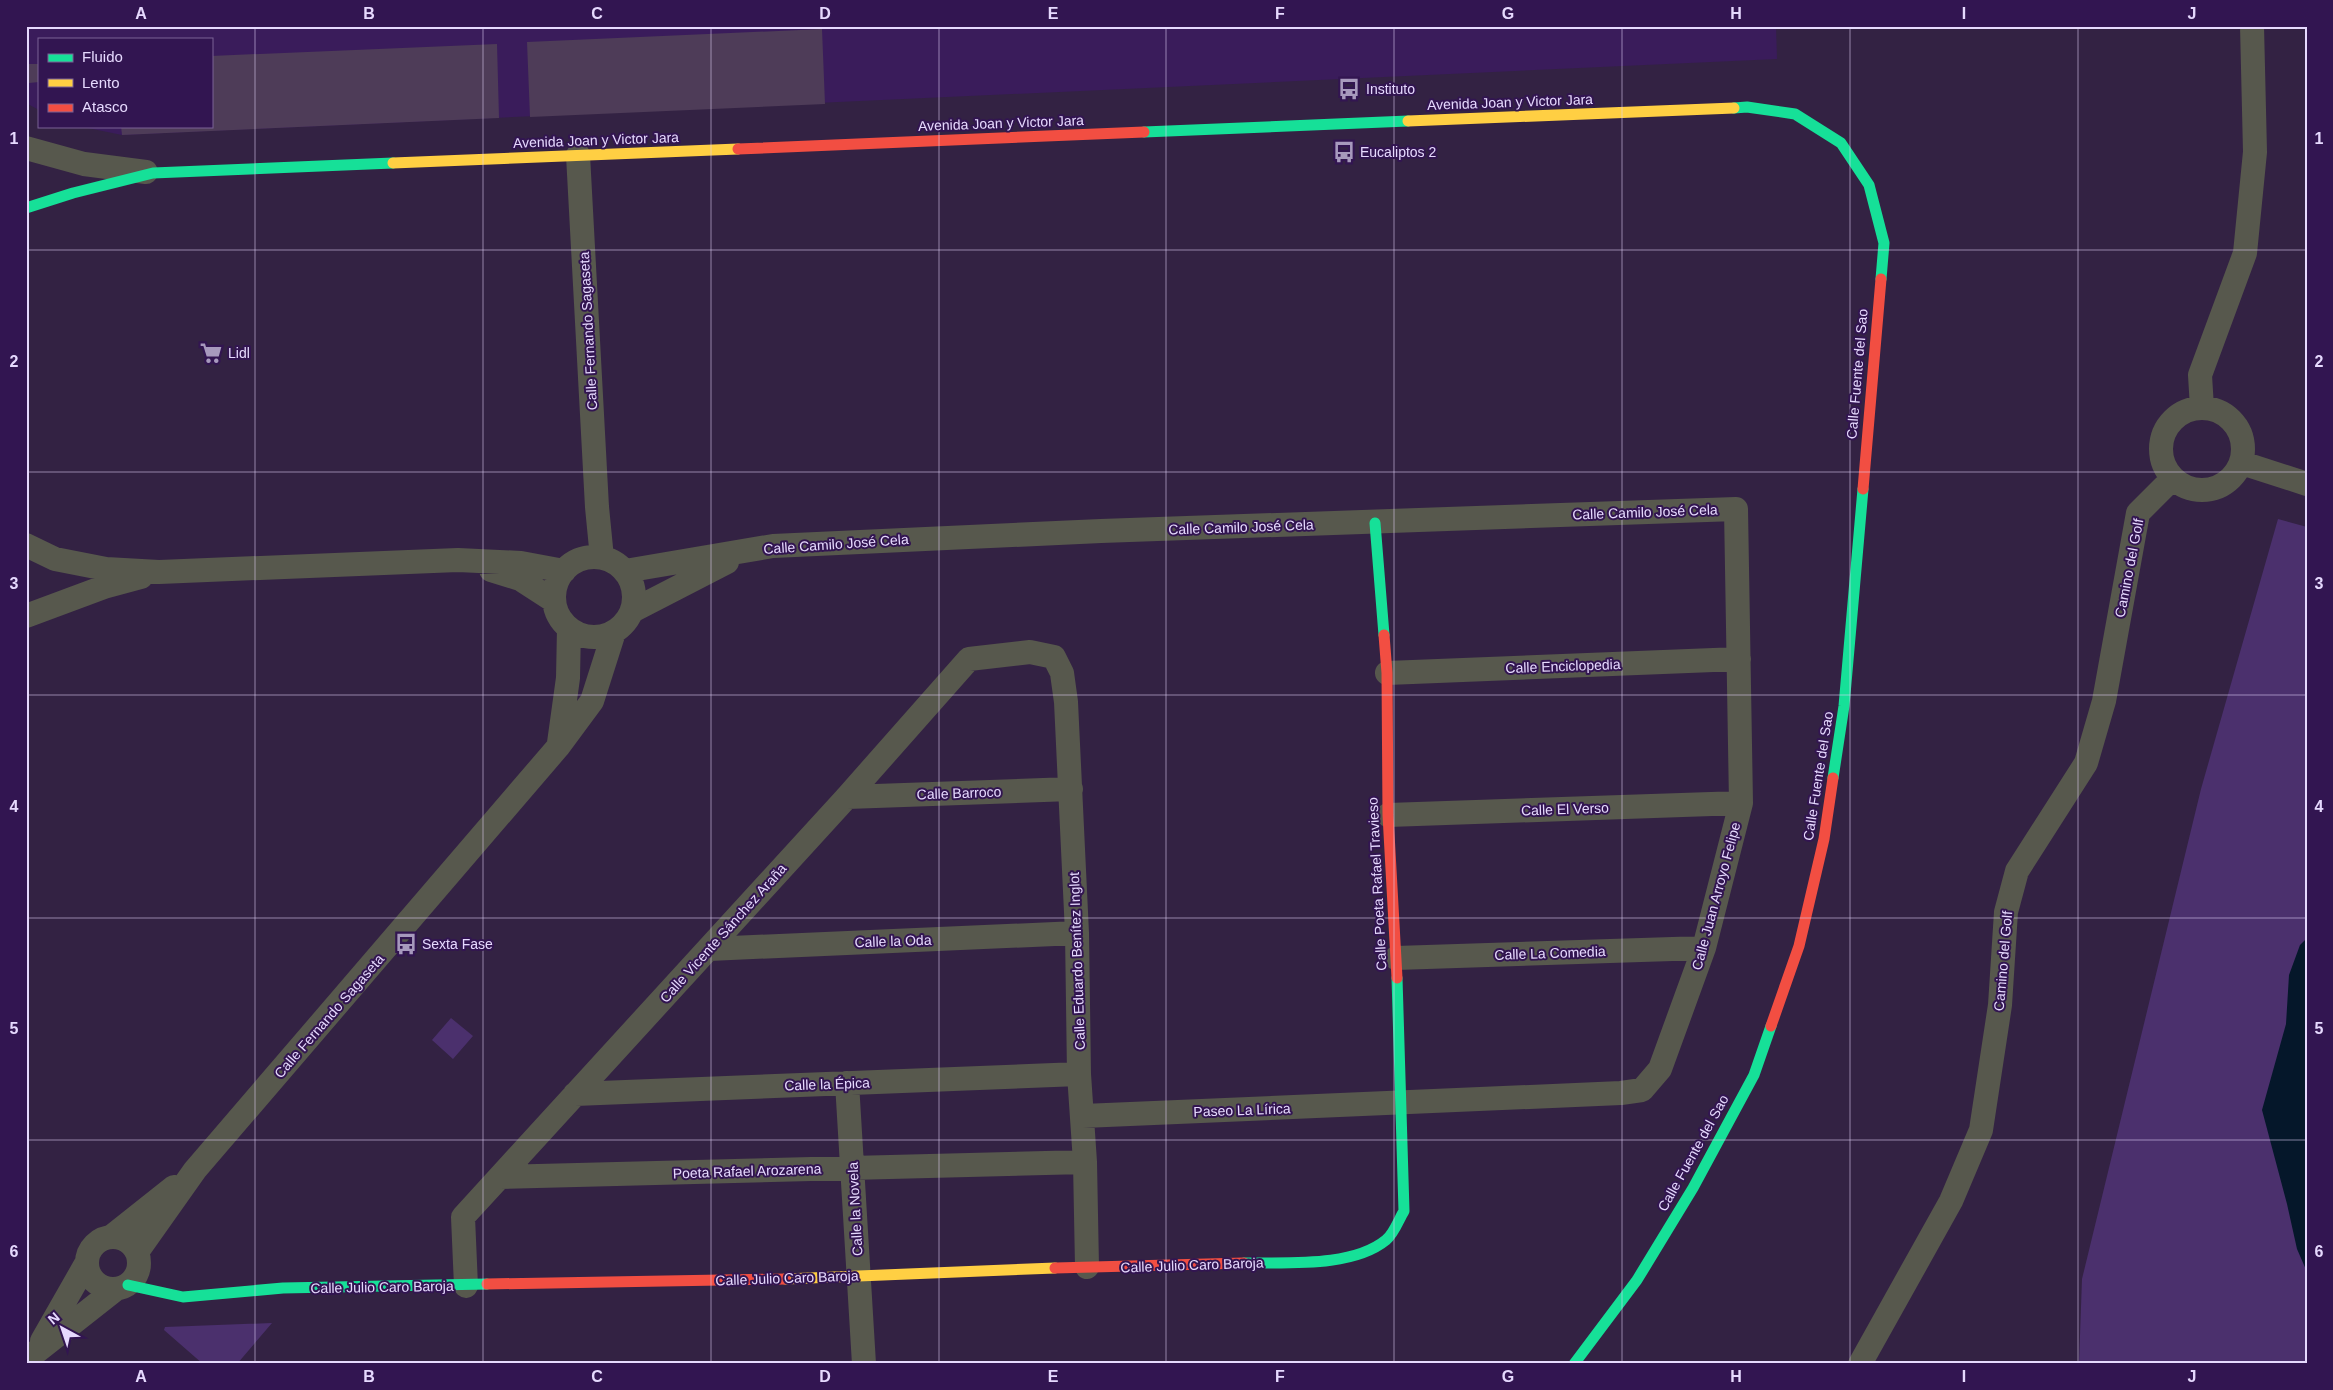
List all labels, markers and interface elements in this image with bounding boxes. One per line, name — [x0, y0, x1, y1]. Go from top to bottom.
text: A — [135, 5, 147, 22]
text: B — [363, 5, 375, 22]
text: C — [591, 5, 603, 22]
text: D — [819, 5, 831, 22]
text: E — [1048, 5, 1059, 22]
text: F — [1275, 5, 1285, 22]
text: G — [1502, 5, 1514, 22]
text: H — [1730, 5, 1742, 22]
text: I — [1962, 5, 1966, 22]
text: J — [2188, 5, 2196, 22]
legend — [38, 38, 212, 128]
text: Fluido — [82, 48, 123, 65]
text: Lento — [82, 74, 120, 91]
bus stop icon: Instituto — [1336, 76, 1362, 102]
place label: Instituto — [1366, 81, 1415, 97]
street label: Avenida Joan y Victor Jara — [1427, 91, 1593, 113]
text: Atasco — [82, 98, 128, 115]
street label: Avenida Joan y Victor Jara — [918, 112, 1084, 134]
street label: Avenida Joan y Victor Jara — [513, 129, 679, 151]
text: 1 — [10, 130, 19, 147]
text: 1 — [2315, 130, 2324, 147]
bus stop icon: Eucaliptos 2 — [1331, 139, 1357, 165]
place label: Eucaliptos 2 — [1360, 144, 1436, 160]
street label: Calle Fernando Sagaseta — [576, 251, 600, 411]
street label: Calle Fuente del Sao — [1843, 308, 1871, 440]
supermarket icon: Lidl — [198, 340, 224, 366]
place label: Lidl — [228, 345, 250, 361]
text: 2 — [10, 353, 19, 370]
text: 2 — [2315, 353, 2324, 370]
street label: Calle Camilo José Cela — [1572, 501, 1718, 523]
street label: Calle Camilo José Cela — [1168, 516, 1314, 538]
street label: Camino del Golf — [2112, 517, 2146, 619]
street label: Calle Camilo José Cela — [763, 531, 909, 557]
text: 3 — [10, 575, 19, 592]
text: 3 — [2315, 575, 2324, 592]
street label: Calle Enciclopedia — [1505, 656, 1621, 676]
street label: Calle Fuente del Sao — [1800, 710, 1836, 842]
street label: Calle Barroco — [916, 784, 1002, 802]
street label: Calle Poeta Rafael Travieso — [1364, 797, 1390, 971]
text: 4 — [10, 798, 19, 815]
text: 4 — [2315, 798, 2324, 815]
street label: Calle El Verso — [1521, 799, 1609, 819]
street label: Calle Juan Arroyo Felipe — [1689, 820, 1744, 972]
street label: Calle Vicente Sánchez Araña — [656, 860, 790, 1006]
street label: Calle Eduardo Benítez Inglot — [1066, 872, 1088, 1050]
street label: Camino del Golf — [1991, 910, 2015, 1012]
bus stop icon: Sexta Fase — [393, 931, 419, 957]
street label: Calle la Oda — [854, 932, 932, 950]
place label: Sexta Fase — [422, 936, 493, 952]
street label: Calle La Comedia — [1494, 943, 1606, 963]
street label: Calle Fernando Sagaseta — [271, 951, 387, 1081]
text: 5 — [10, 1020, 19, 1037]
text: 5 — [2315, 1020, 2324, 1037]
street label: Calle la Épica — [784, 1075, 870, 1093]
street label: Calle Fuente del Sao — [1654, 1092, 1732, 1214]
street label: Paseo La Lírica — [1193, 1100, 1291, 1120]
street label: Poeta Rafael Arozarena — [672, 1160, 822, 1182]
street label: Calle la Novela — [845, 1161, 865, 1256]
text: 6 — [10, 1243, 19, 1260]
text: 6 — [2315, 1243, 2324, 1260]
street label: Calle Julio Caro Baroja — [1120, 1254, 1264, 1275]
street label: Calle Julio Caro Baroja — [715, 1267, 859, 1288]
street label: Calle Julio Caro Baroja — [310, 1278, 454, 1296]
north arrow — [38, 1302, 88, 1352]
text: N — [45, 1309, 63, 1327]
text: A — [135, 1368, 147, 1385]
text: B — [363, 1368, 375, 1385]
text: C — [591, 1368, 603, 1385]
text: D — [819, 1368, 831, 1385]
text: E — [1048, 1368, 1059, 1385]
text: F — [1275, 1368, 1285, 1385]
text: G — [1502, 1368, 1514, 1385]
text: H — [1730, 1368, 1742, 1385]
text: I — [1962, 1368, 1966, 1385]
text: J — [2188, 1368, 2196, 1385]

